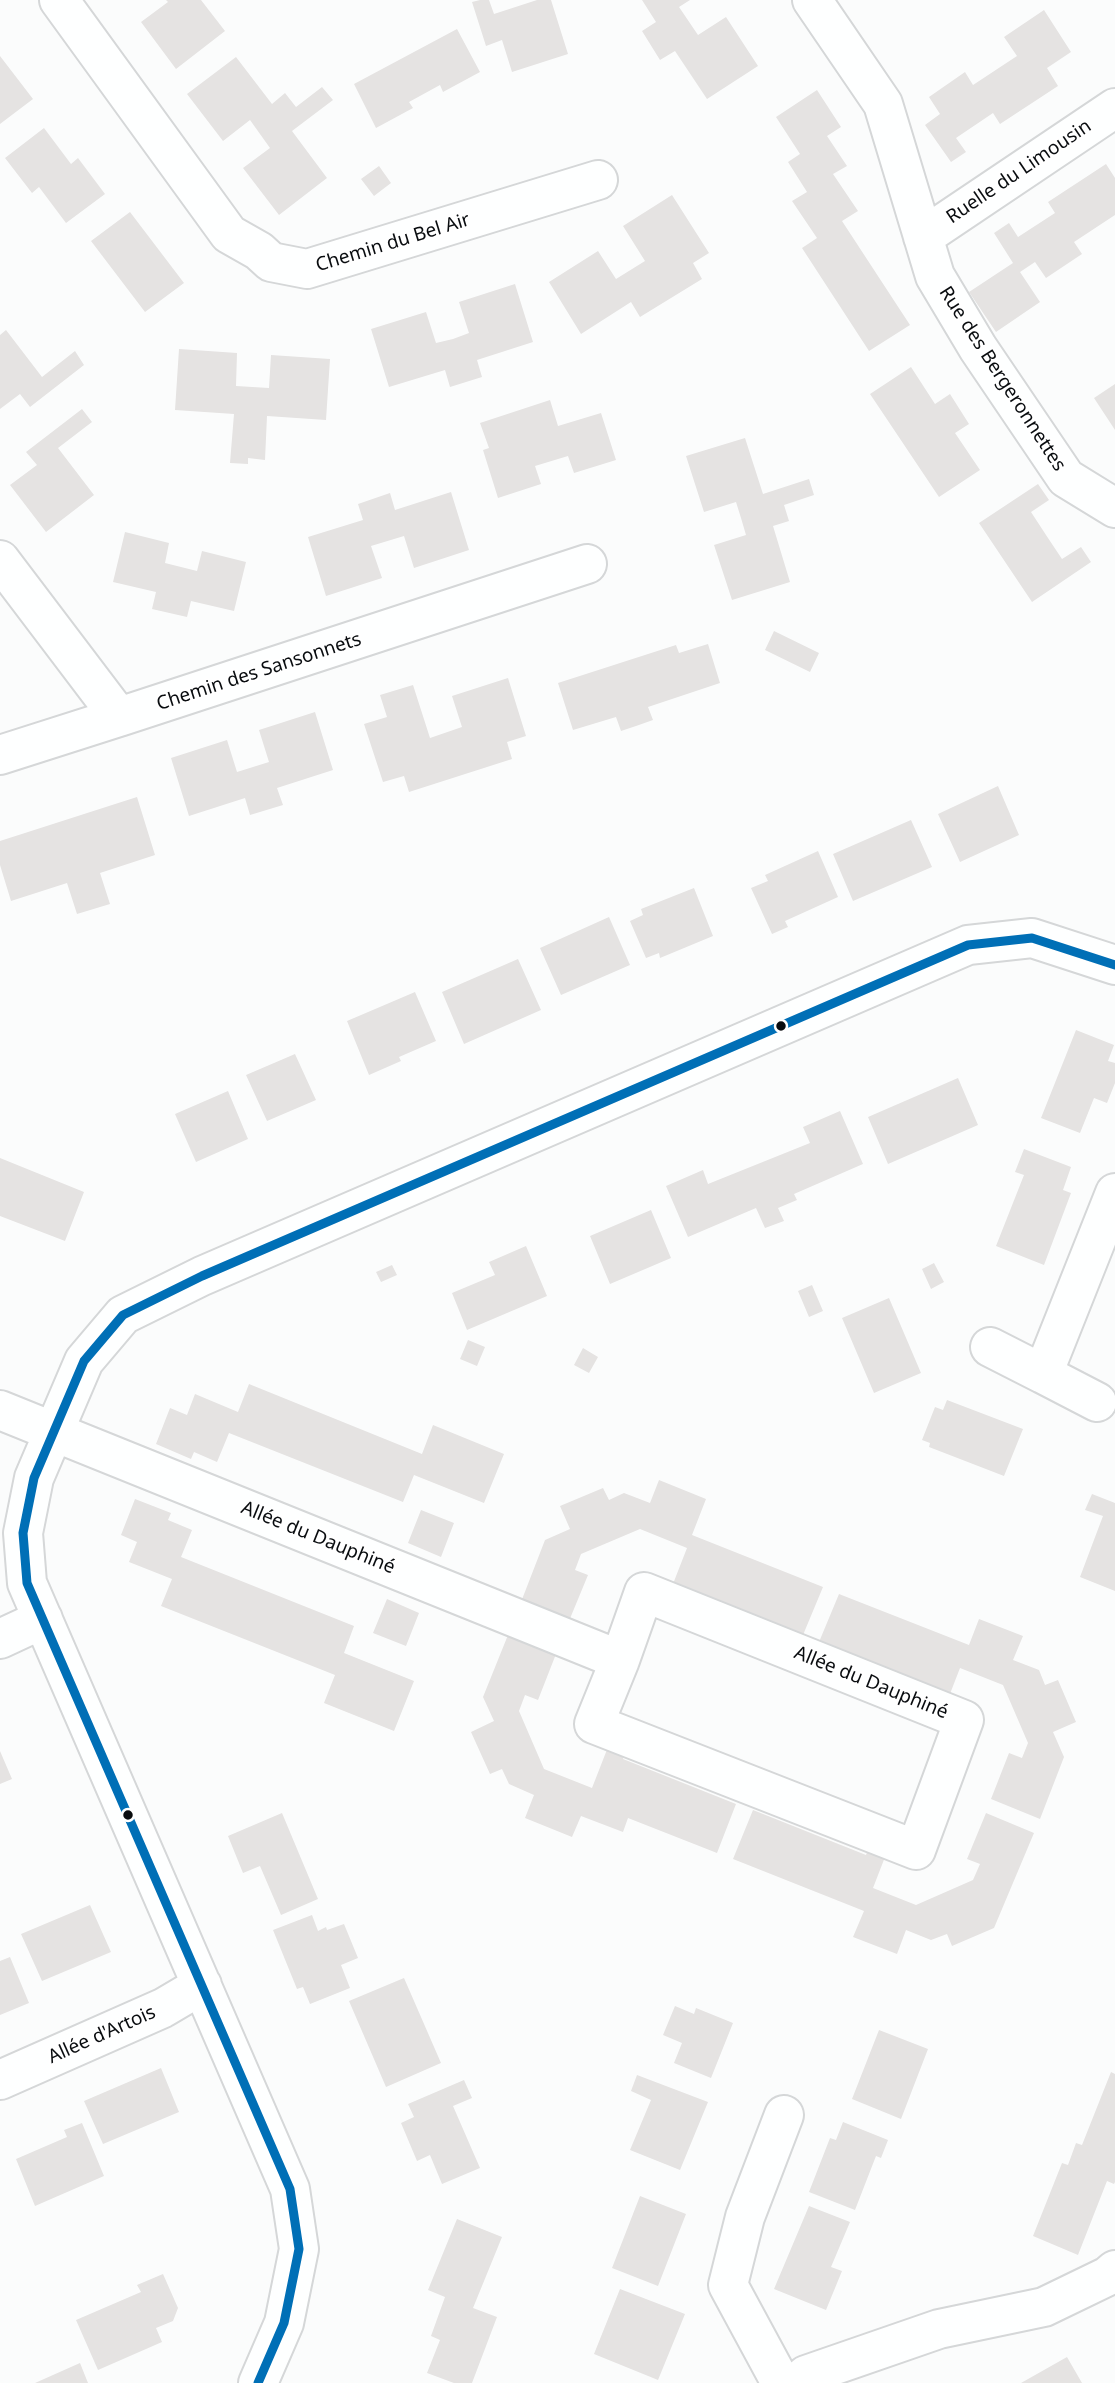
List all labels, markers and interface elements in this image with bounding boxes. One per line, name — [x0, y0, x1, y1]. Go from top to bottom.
street label: Ruelle du Limousin — [942, 115, 1096, 229]
street label: Chemin du Bel Air — [313, 209, 473, 277]
street label: Rue des Bergeronnettes — [934, 282, 1070, 476]
street label: Chemin des Sansonnets — [154, 628, 364, 716]
unlabelled marker — [774, 1019, 788, 1033]
street label: Allée du Dauphiné — [238, 1497, 398, 1579]
street label: Allée du Dauphiné — [791, 1642, 951, 1724]
unlabelled marker — [121, 1808, 135, 1822]
street label: Allée d'Artois — [45, 2001, 159, 2069]

